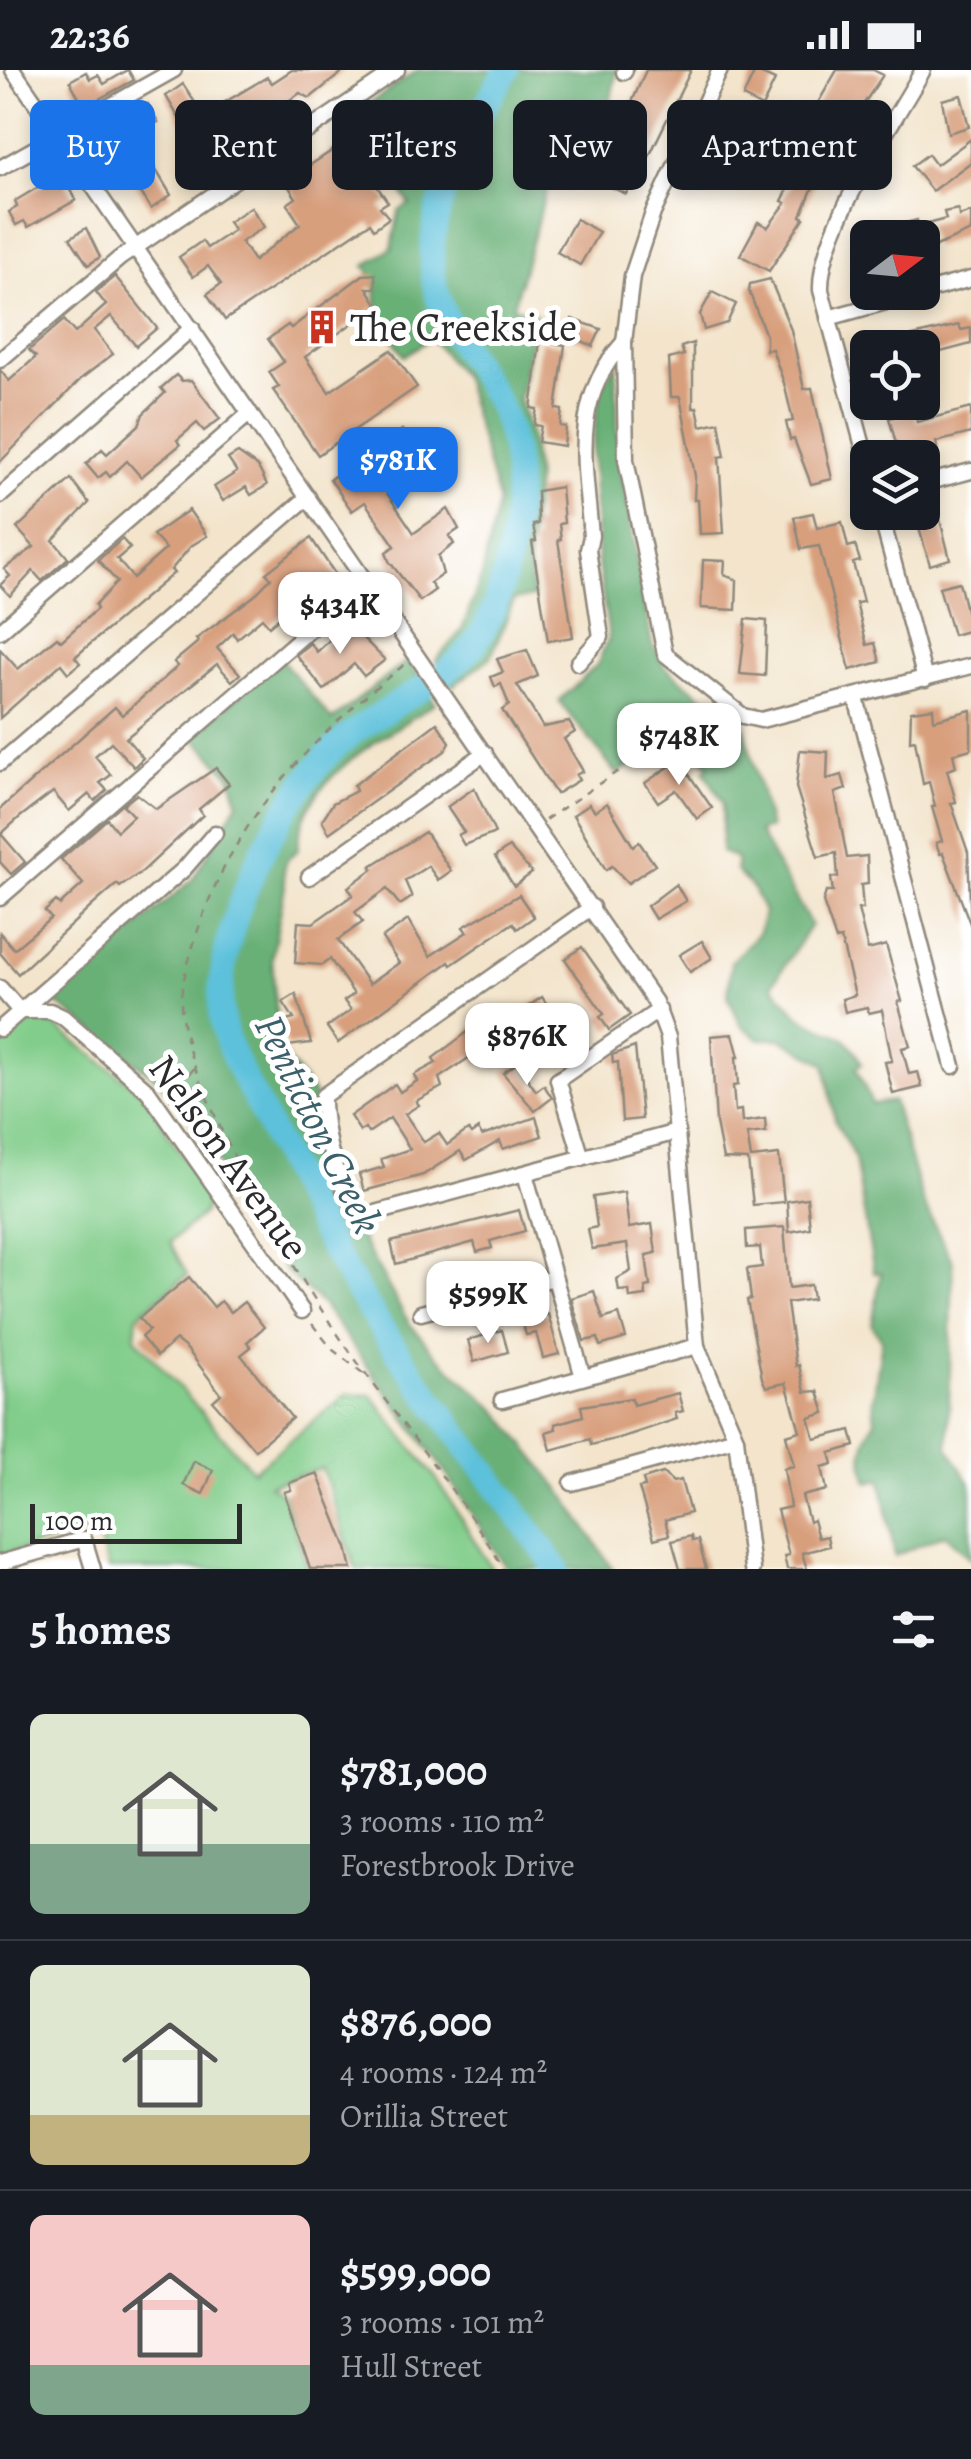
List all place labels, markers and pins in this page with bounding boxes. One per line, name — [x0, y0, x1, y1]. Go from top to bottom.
place label: The Creekside — [350, 300, 577, 355]
building icon: The Creekside — [303, 308, 341, 346]
pin: $781K — [328, 427, 468, 512]
pin: $434K — [270, 572, 410, 657]
pin: $748K — [609, 703, 749, 788]
pin: $876K — [457, 1003, 597, 1088]
pin: $599K — [418, 1261, 558, 1346]

